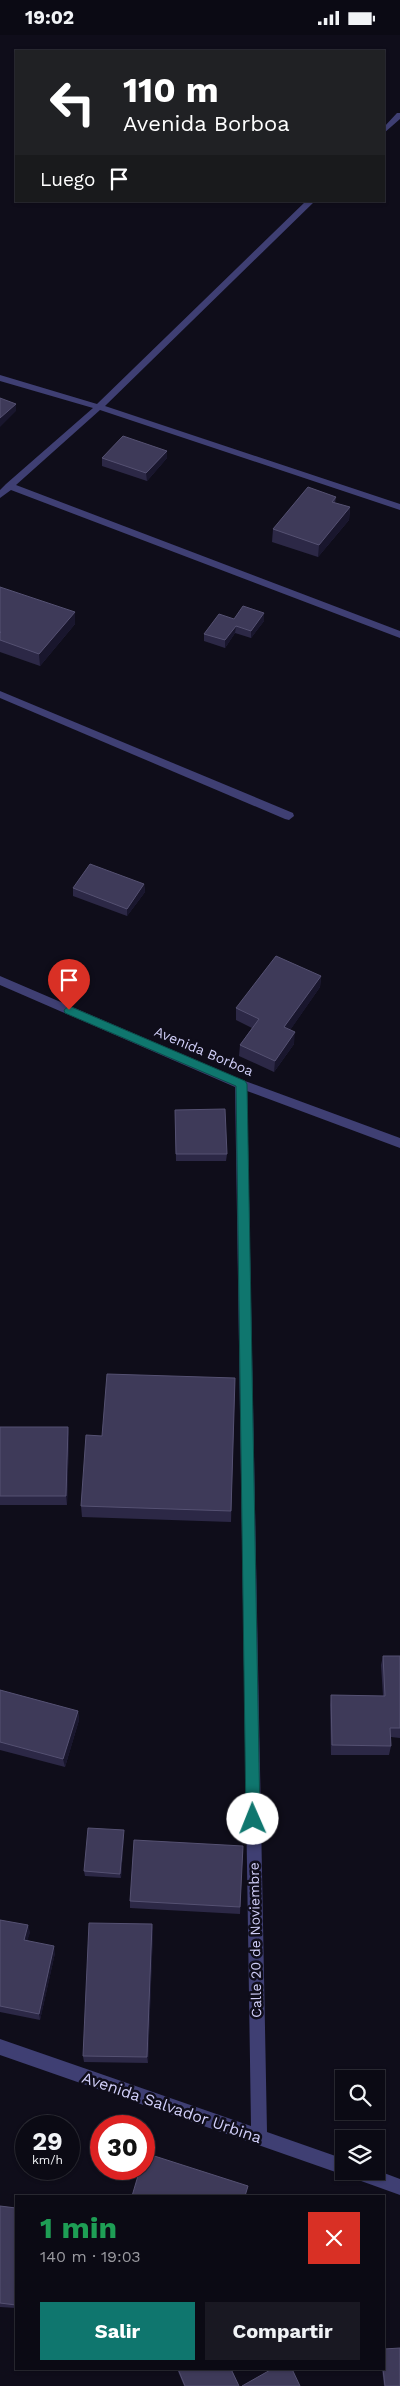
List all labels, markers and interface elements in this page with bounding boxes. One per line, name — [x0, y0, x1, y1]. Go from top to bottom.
text: 19:02 — [25, 6, 74, 29]
text: 110 m — [123, 69, 219, 111]
icon: left — [40, 70, 105, 135]
text: Avenida Borboa — [123, 111, 290, 136]
icon: arrive — [105, 165, 133, 193]
text: Luego — [40, 168, 95, 191]
pin — [48, 959, 90, 1010]
icon: arrive — [55, 966, 83, 994]
street label: Avenida Borboa — [152, 1023, 256, 1079]
position arrow — [226, 1792, 278, 1844]
street label: Calle 20 de Noviembre — [246, 1862, 264, 2018]
street label: Avenida Salvador Urbina — [79, 2068, 264, 2147]
map controls — [335, 2070, 385, 2180]
button: search — [335, 2070, 385, 2120]
speed limit sign: 30 — [90, 2115, 155, 2180]
text: 29 — [32, 2127, 63, 2156]
button: layers — [335, 2130, 385, 2180]
text: km/h — [32, 2153, 63, 2167]
text: 1 min — [40, 2210, 117, 2245]
button: close — [308, 2212, 360, 2264]
text: 140 m · 19:03 — [40, 2247, 141, 2266]
button: Salir — [40, 2302, 195, 2360]
button: Compartir — [205, 2302, 360, 2360]

